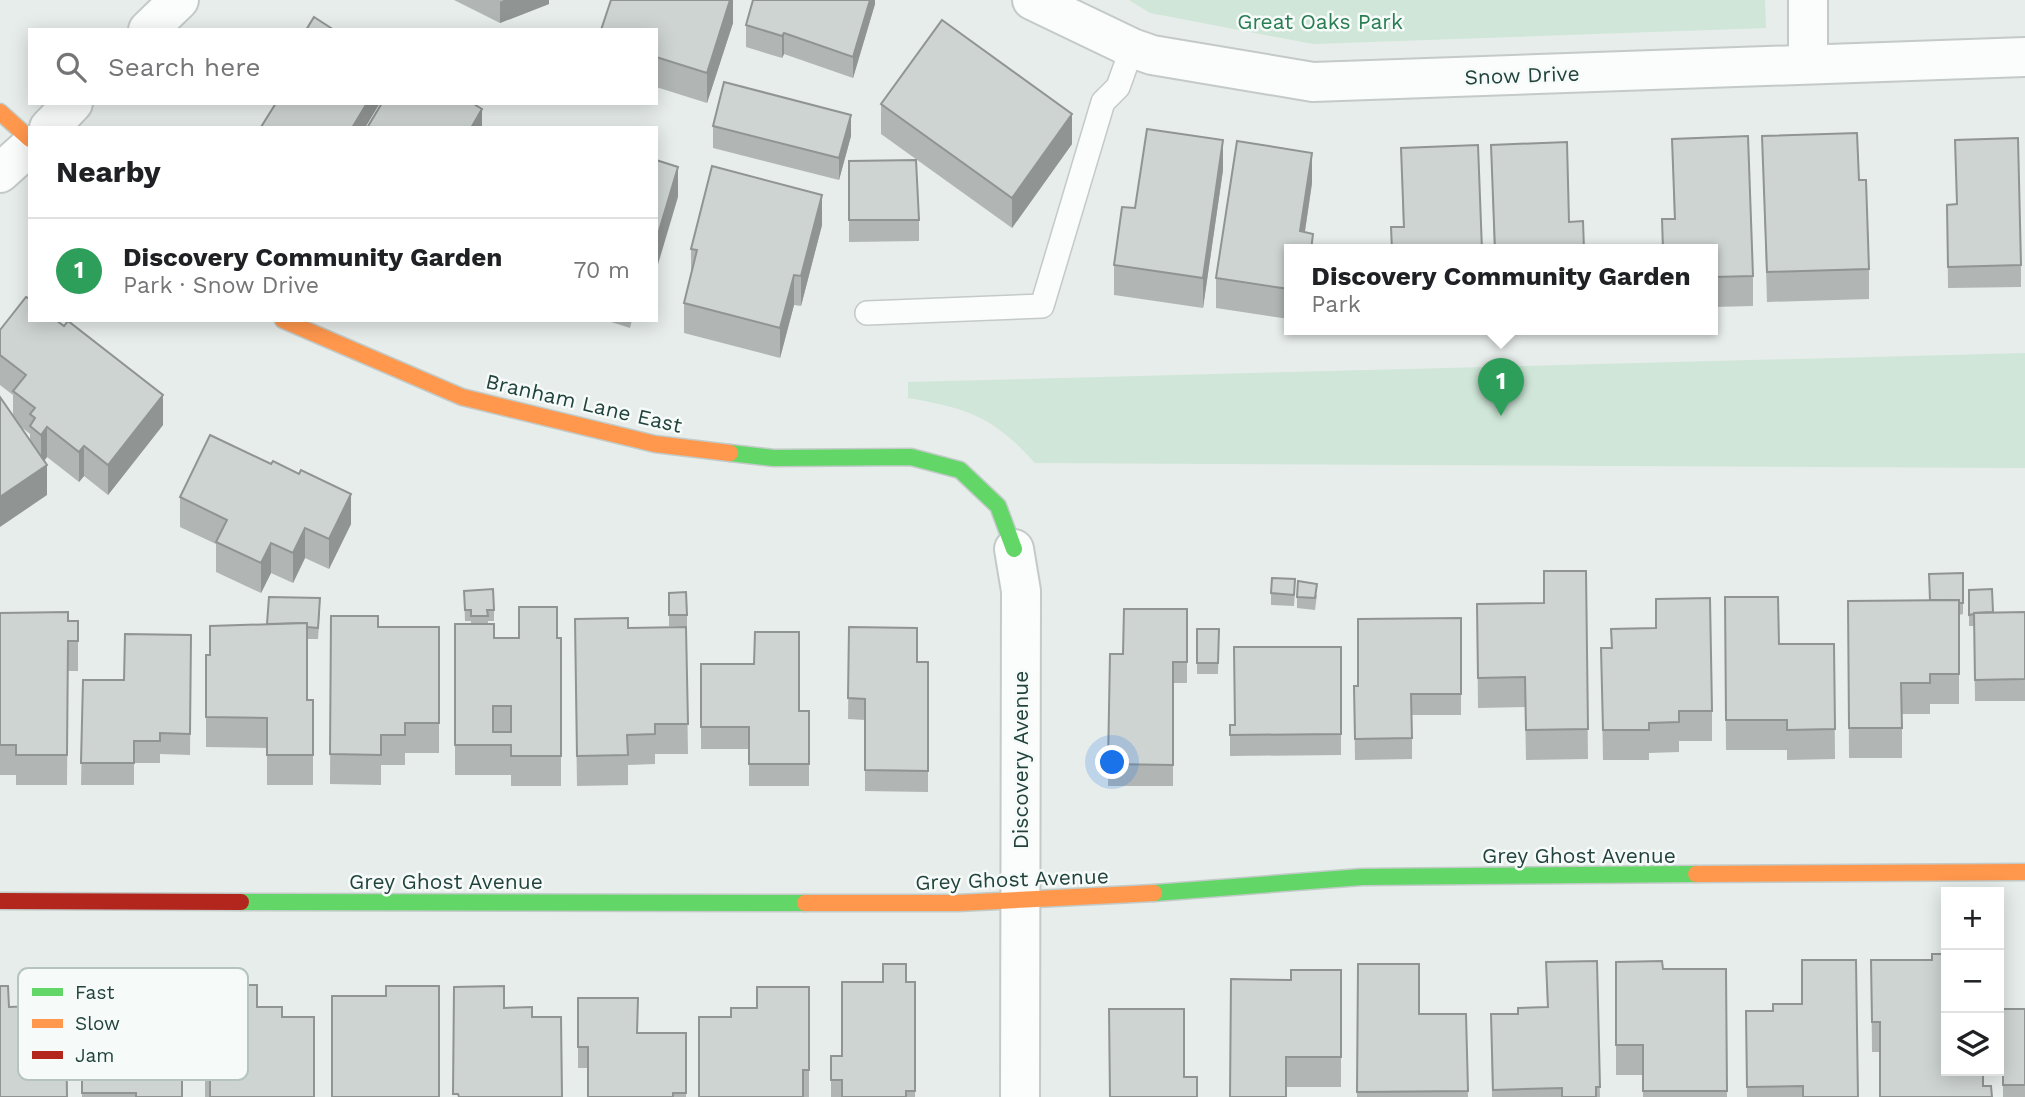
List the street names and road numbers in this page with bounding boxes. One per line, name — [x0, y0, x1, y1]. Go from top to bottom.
street label: Snow Drive — [1464, 60, 1580, 90]
street label: Branham Lane East — [483, 368, 685, 438]
street label: Discovery Avenue — [1008, 671, 1033, 849]
street label: Grey Ghost Avenue — [1482, 843, 1676, 868]
street label: Grey Ghost Avenue — [915, 863, 1109, 895]
street label: Grey Ghost Avenue — [349, 869, 543, 894]

